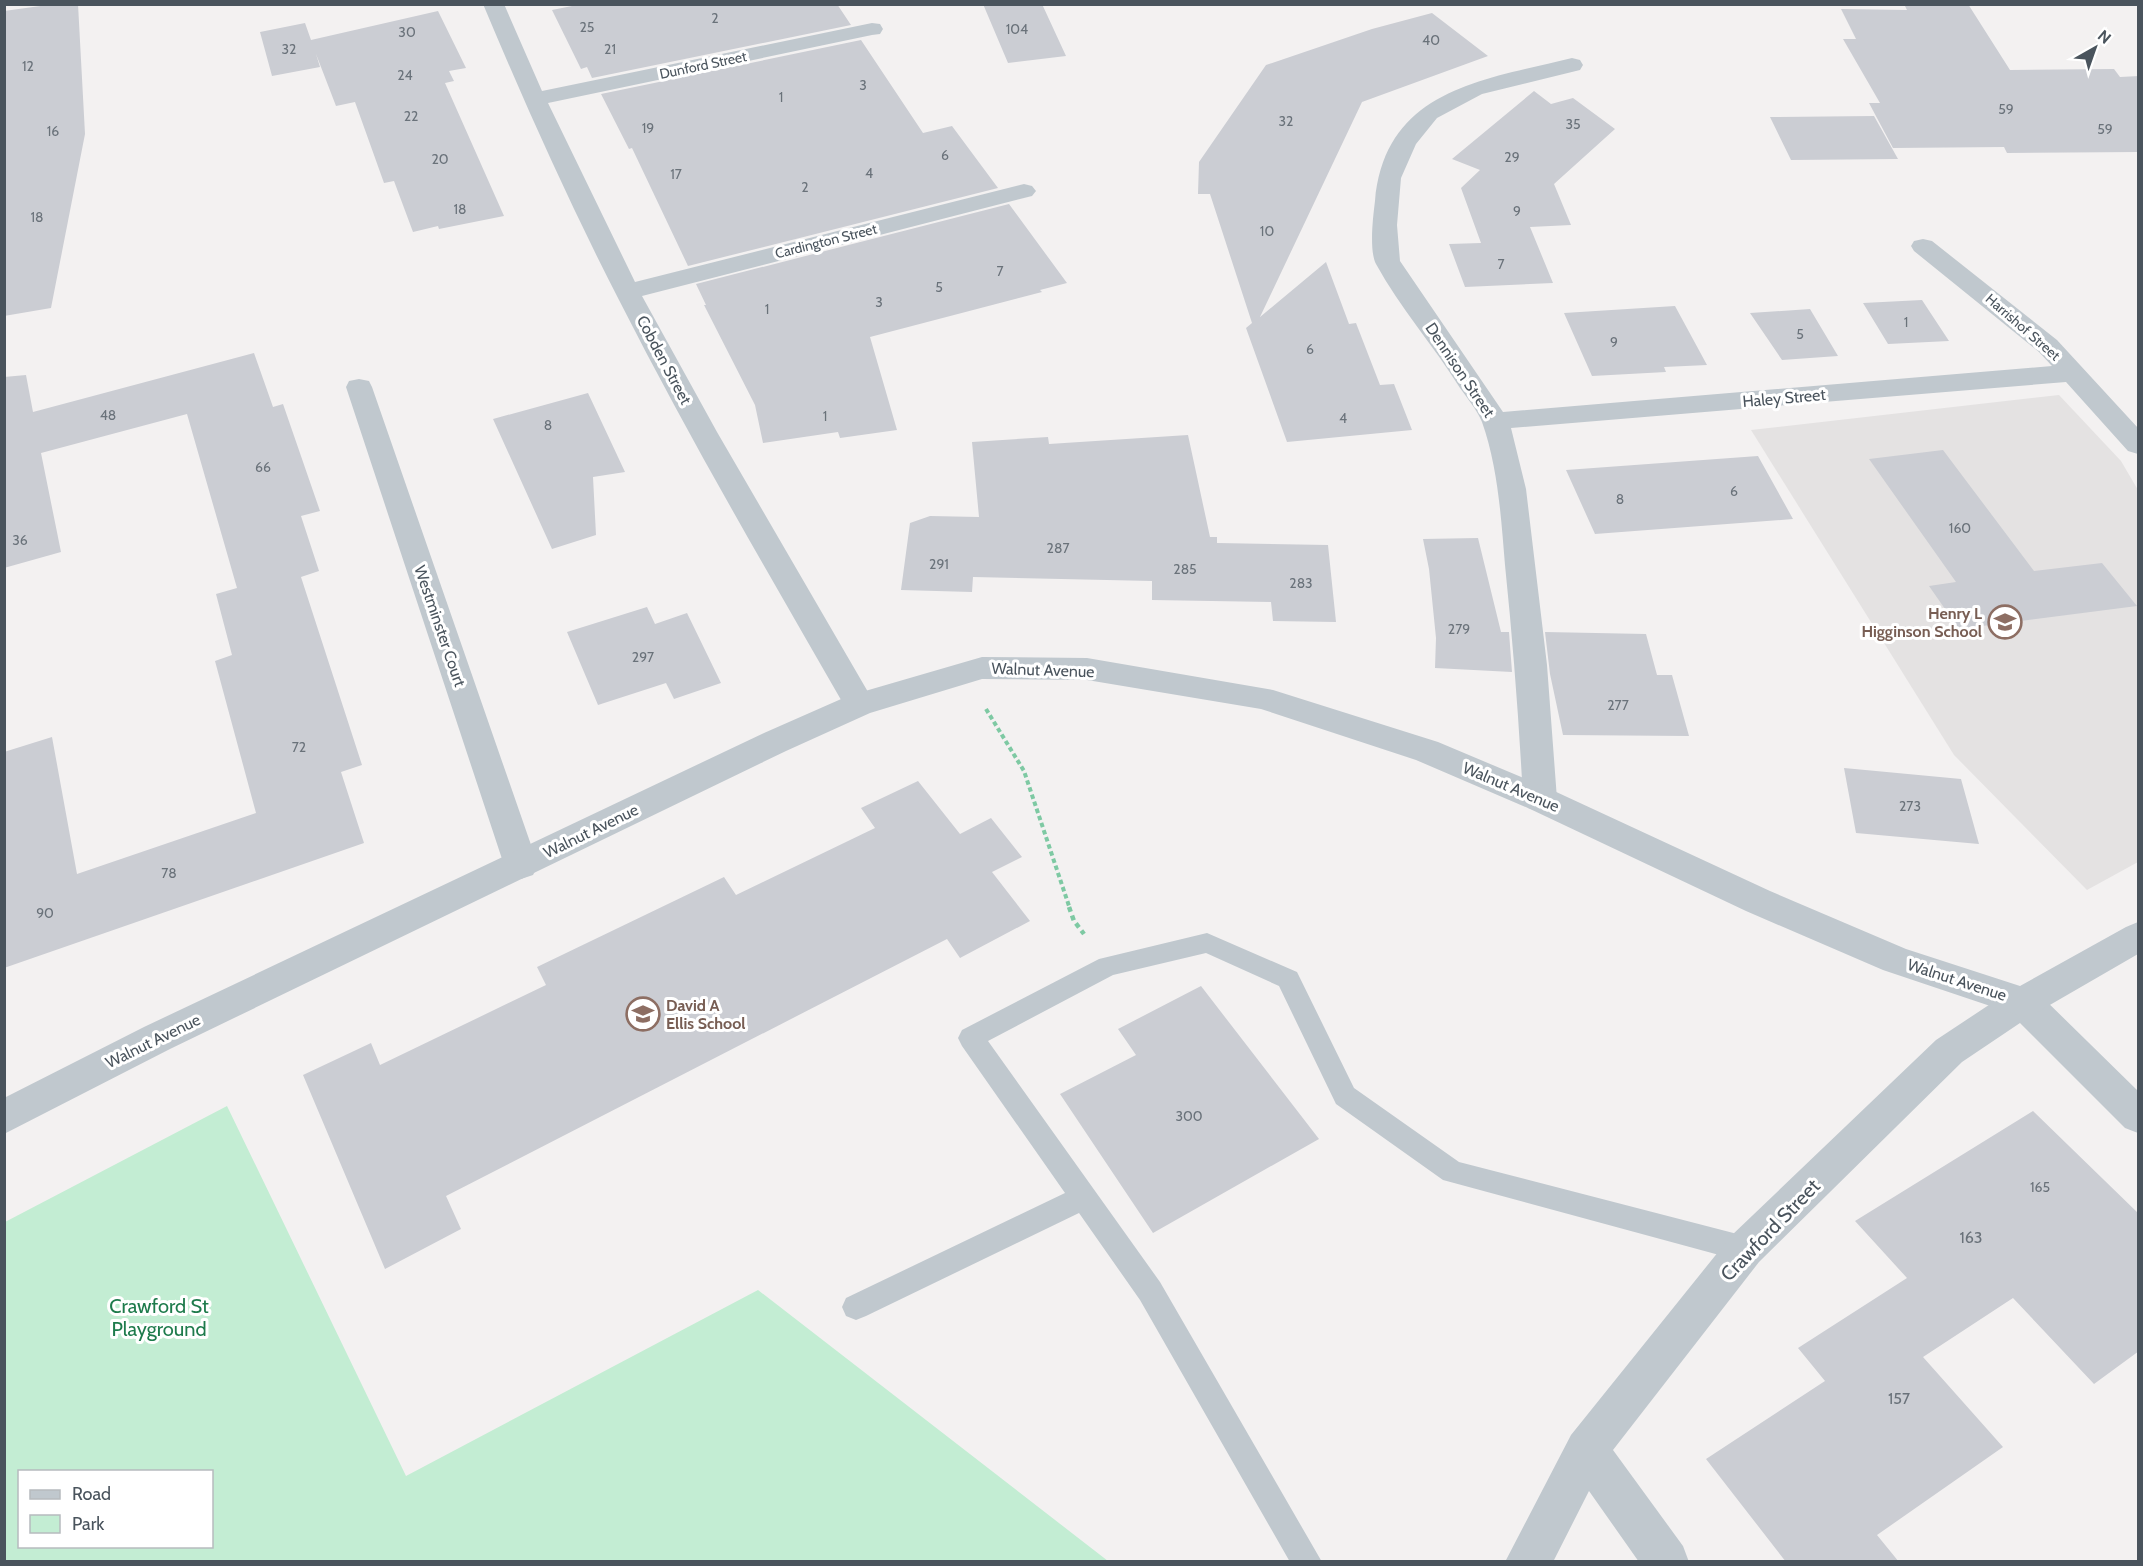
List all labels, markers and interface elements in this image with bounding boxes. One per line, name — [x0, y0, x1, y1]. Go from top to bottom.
house number: 2 — [711, 9, 719, 27]
house number: 25 — [580, 18, 594, 36]
north arrow — [2065, 18, 2125, 78]
house number: 104 — [1006, 20, 1028, 38]
house number: 30 — [398, 23, 416, 41]
text: N — [2094, 26, 2115, 48]
house number: 40 — [1422, 31, 1440, 49]
house number: 32 — [282, 40, 296, 58]
house number: 21 — [604, 40, 616, 58]
street label: Dunford Street — [658, 47, 748, 83]
house number: 12 — [22, 57, 34, 75]
house number: 24 — [397, 66, 413, 84]
house number: 3 — [859, 76, 867, 94]
house number: 1 — [779, 88, 783, 106]
house number: 59 — [1998, 100, 2014, 118]
house number: 22 — [404, 107, 418, 125]
house number: 32 — [1279, 112, 1293, 130]
house number: 35 — [1565, 115, 1581, 133]
house number: 19 — [642, 119, 654, 137]
house number: 59 — [2097, 120, 2113, 138]
house number: 16 — [47, 122, 59, 140]
house number: 6 — [941, 146, 949, 164]
house number: 29 — [1504, 148, 1520, 166]
house number: 20 — [431, 150, 449, 168]
house number: 4 — [865, 164, 873, 182]
house number: 17 — [670, 165, 682, 183]
house number: 2 — [801, 178, 809, 196]
house number: 18 — [453, 200, 467, 218]
house number: 9 — [1513, 202, 1521, 220]
house number: 18 — [30, 208, 44, 226]
street label: Cardington Street — [773, 220, 879, 262]
house number: 10 — [1260, 222, 1274, 240]
house number: 7 — [1497, 255, 1505, 273]
house number: 7 — [996, 262, 1004, 280]
house number: 5 — [935, 278, 943, 296]
street label: Harrishof Street — [1982, 290, 2064, 365]
house number: 3 — [875, 293, 883, 311]
house number: 1 — [765, 300, 769, 318]
street label: Cobden Street — [633, 312, 696, 408]
house number: 1 — [1904, 313, 1908, 331]
street label: Dennison Street — [1421, 319, 1499, 421]
house number: 5 — [1796, 325, 1804, 343]
house number: 9 — [1610, 333, 1618, 351]
house number: 6 — [1306, 340, 1314, 358]
street label: Haley Street — [1742, 385, 1827, 411]
house number: 48 — [100, 406, 116, 424]
house number: 1 — [823, 407, 827, 425]
house number: 4 — [1339, 409, 1347, 427]
house number: 8 — [544, 416, 552, 434]
house number: 66 — [255, 458, 271, 476]
house number: 6 — [1730, 482, 1738, 500]
house number: 8 — [1616, 490, 1624, 508]
house number: 160 — [1949, 519, 1971, 537]
house number: 36 — [12, 531, 28, 549]
house number: 287 — [1047, 539, 1069, 557]
house number: 291 — [929, 555, 949, 573]
house number: 285 — [1173, 560, 1197, 578]
street label: Westminster Court — [410, 563, 470, 690]
house number: 283 — [1289, 574, 1313, 592]
place label: Henry L Higginson School — [1861, 604, 1982, 641]
school or university icon: Henry L Higginson School — [1987, 604, 2023, 640]
house number: 279 — [1448, 620, 1470, 638]
house number: 297 — [632, 648, 654, 666]
street label: Walnut Avenue — [991, 659, 1095, 681]
house number: 277 — [1607, 696, 1629, 714]
house number: 72 — [292, 738, 306, 756]
street label: Walnut Avenue — [1460, 758, 1562, 816]
house number: 273 — [1899, 797, 1921, 815]
street label: Walnut Avenue — [541, 800, 641, 862]
house number: 78 — [161, 864, 177, 882]
house number: 90 — [36, 904, 54, 922]
street label: Walnut Avenue — [1905, 955, 2009, 1005]
school or university icon: David A Ellis School — [625, 996, 661, 1032]
place label: David A Ellis School — [666, 996, 746, 1033]
street label: Walnut Avenue — [103, 1010, 203, 1072]
house number: 300 — [1175, 1107, 1203, 1125]
street label: Crawford Street — [1715, 1174, 1825, 1286]
house number: 165 — [2030, 1178, 2050, 1196]
house number: 163 — [1960, 1228, 1982, 1247]
park label: Crawford St Playground — [109, 1294, 209, 1341]
house number: 157 — [1888, 1389, 1910, 1408]
legend — [18, 1470, 213, 1548]
text: Road — [72, 1483, 111, 1505]
text: Park — [72, 1513, 105, 1535]

